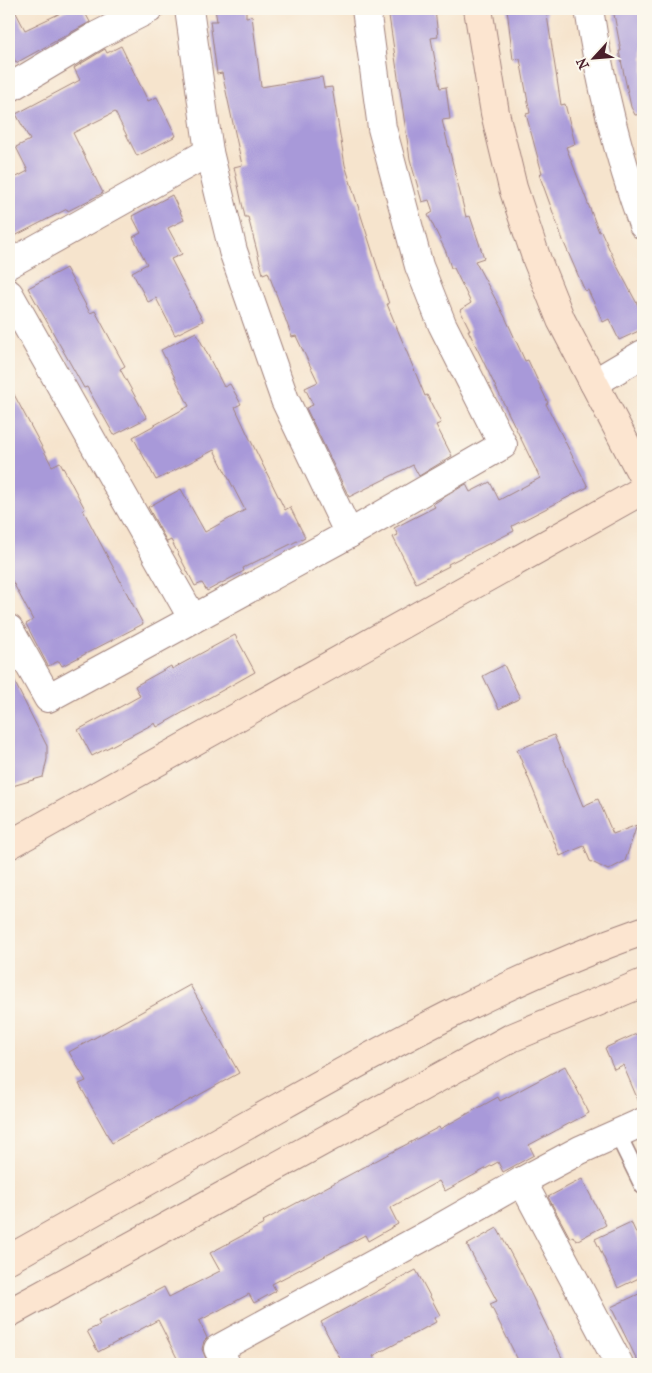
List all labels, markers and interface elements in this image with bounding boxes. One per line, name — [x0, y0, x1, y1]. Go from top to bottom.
north arrow — [570, 32, 620, 82]
text: N — [573, 55, 593, 72]

